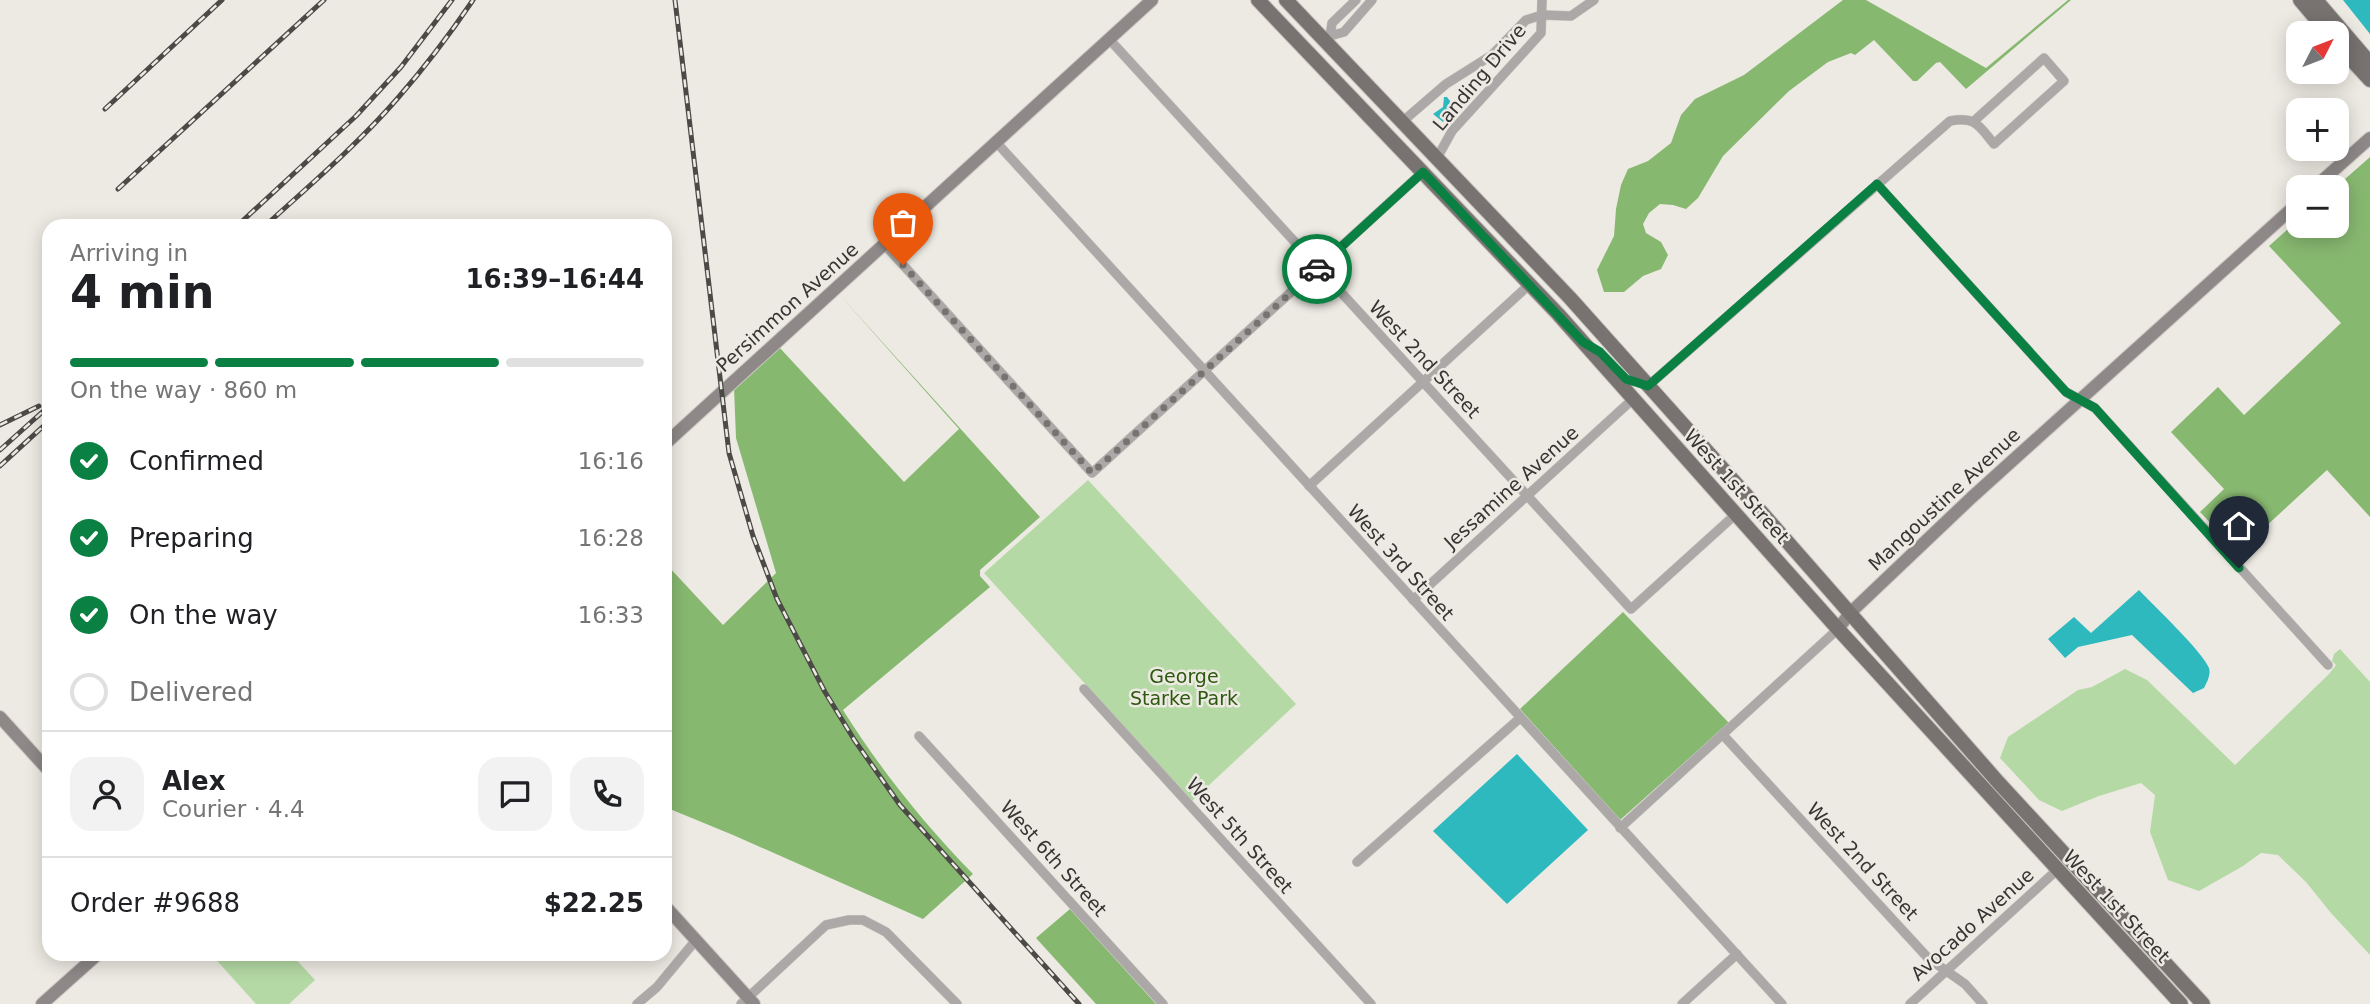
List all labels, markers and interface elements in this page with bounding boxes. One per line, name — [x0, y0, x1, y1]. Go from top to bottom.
street label: Landing Drive — [1428, 19, 1530, 135]
north arrow — [2286, 21, 2348, 84]
map controls — [2286, 21, 2349, 238]
button: + — [2286, 98, 2349, 161]
button: − — [2286, 175, 2349, 238]
pin — [873, 193, 933, 265]
icon: bag — [884, 204, 922, 242]
courier — [1282, 234, 1352, 304]
street label: Persimmon Avenue — [712, 238, 862, 376]
text: Arriving in — [70, 240, 188, 266]
icon: car — [1298, 250, 1336, 288]
text: 16:39–16:44 — [465, 264, 644, 294]
text: 4 min — [70, 265, 214, 319]
street label: West 2nd Street — [1365, 296, 1485, 422]
text: On the way · 860 m — [70, 377, 297, 403]
street label: Jessamine Avenue — [1439, 421, 1583, 554]
street label: Mangoustine Avenue — [1864, 423, 2024, 575]
street label: West 1st Street — [1680, 424, 1794, 548]
icon: check — [70, 442, 108, 480]
text: Confirmed — [129, 446, 264, 476]
text: 16:16 — [578, 448, 644, 474]
pin — [2209, 496, 2269, 568]
street label: West 3rd Street — [1343, 500, 1459, 624]
icon: home — [2220, 507, 2258, 545]
icon: check — [70, 519, 108, 557]
text: Preparing — [129, 523, 254, 553]
text: 16:28 — [578, 525, 644, 551]
icon: check — [70, 596, 108, 634]
text: On the way — [129, 600, 278, 630]
text: 16:33 — [578, 602, 644, 628]
park label: George Starke Park — [1130, 665, 1238, 709]
text: Delivered — [129, 677, 253, 707]
button: person — [70, 757, 144, 831]
button: chat — [478, 757, 552, 831]
button: phone — [570, 757, 644, 831]
text: Alex — [162, 766, 225, 796]
street label: West 5th Street — [1182, 773, 1298, 897]
text: Courier · 4.4 — [162, 796, 305, 822]
street label: West 6th Street — [996, 796, 1112, 920]
street label: West 2nd Street — [1803, 798, 1923, 924]
street label: West 1st Street — [2059, 845, 2175, 967]
street label: Avocado Avenue — [1906, 863, 2038, 985]
text: Order #9688 — [70, 888, 240, 918]
text: $22.25 — [544, 888, 644, 918]

